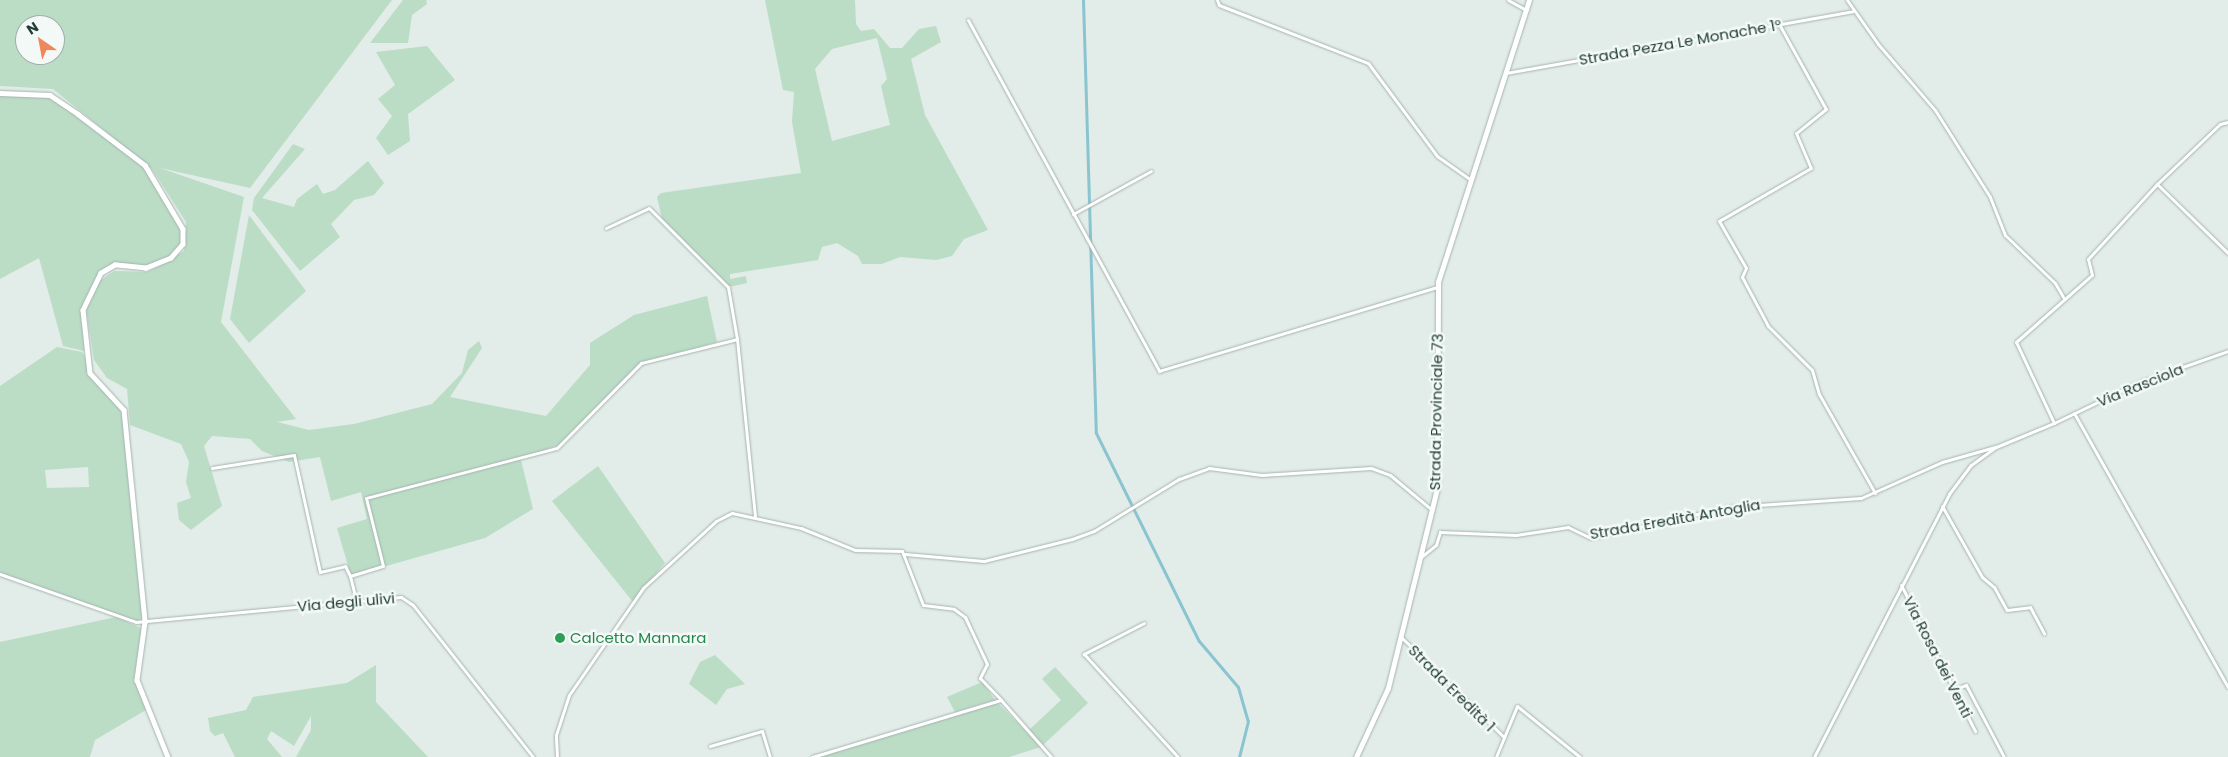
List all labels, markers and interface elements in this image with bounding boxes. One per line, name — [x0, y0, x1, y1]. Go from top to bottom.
north arrow — [15, 15, 65, 65]
street label: Strada Pezza Le Monache 1° — [1577, 15, 1783, 69]
text: N — [23, 17, 42, 40]
street label: Strada Provinciale 73 — [1426, 333, 1446, 491]
street label: Via Rasciola — [2094, 360, 2186, 410]
street label: Strada Eredità Antoglia — [1588, 495, 1762, 543]
street label: Via degli ulivi — [296, 589, 396, 615]
street label: Via Rosa dei Venti — [1900, 593, 1976, 721]
place label: Calcetto Mannara — [570, 629, 706, 647]
marker: Calcetto Mannara — [554, 632, 566, 644]
street label: Strada Eredità 1 — [1405, 641, 1499, 735]

